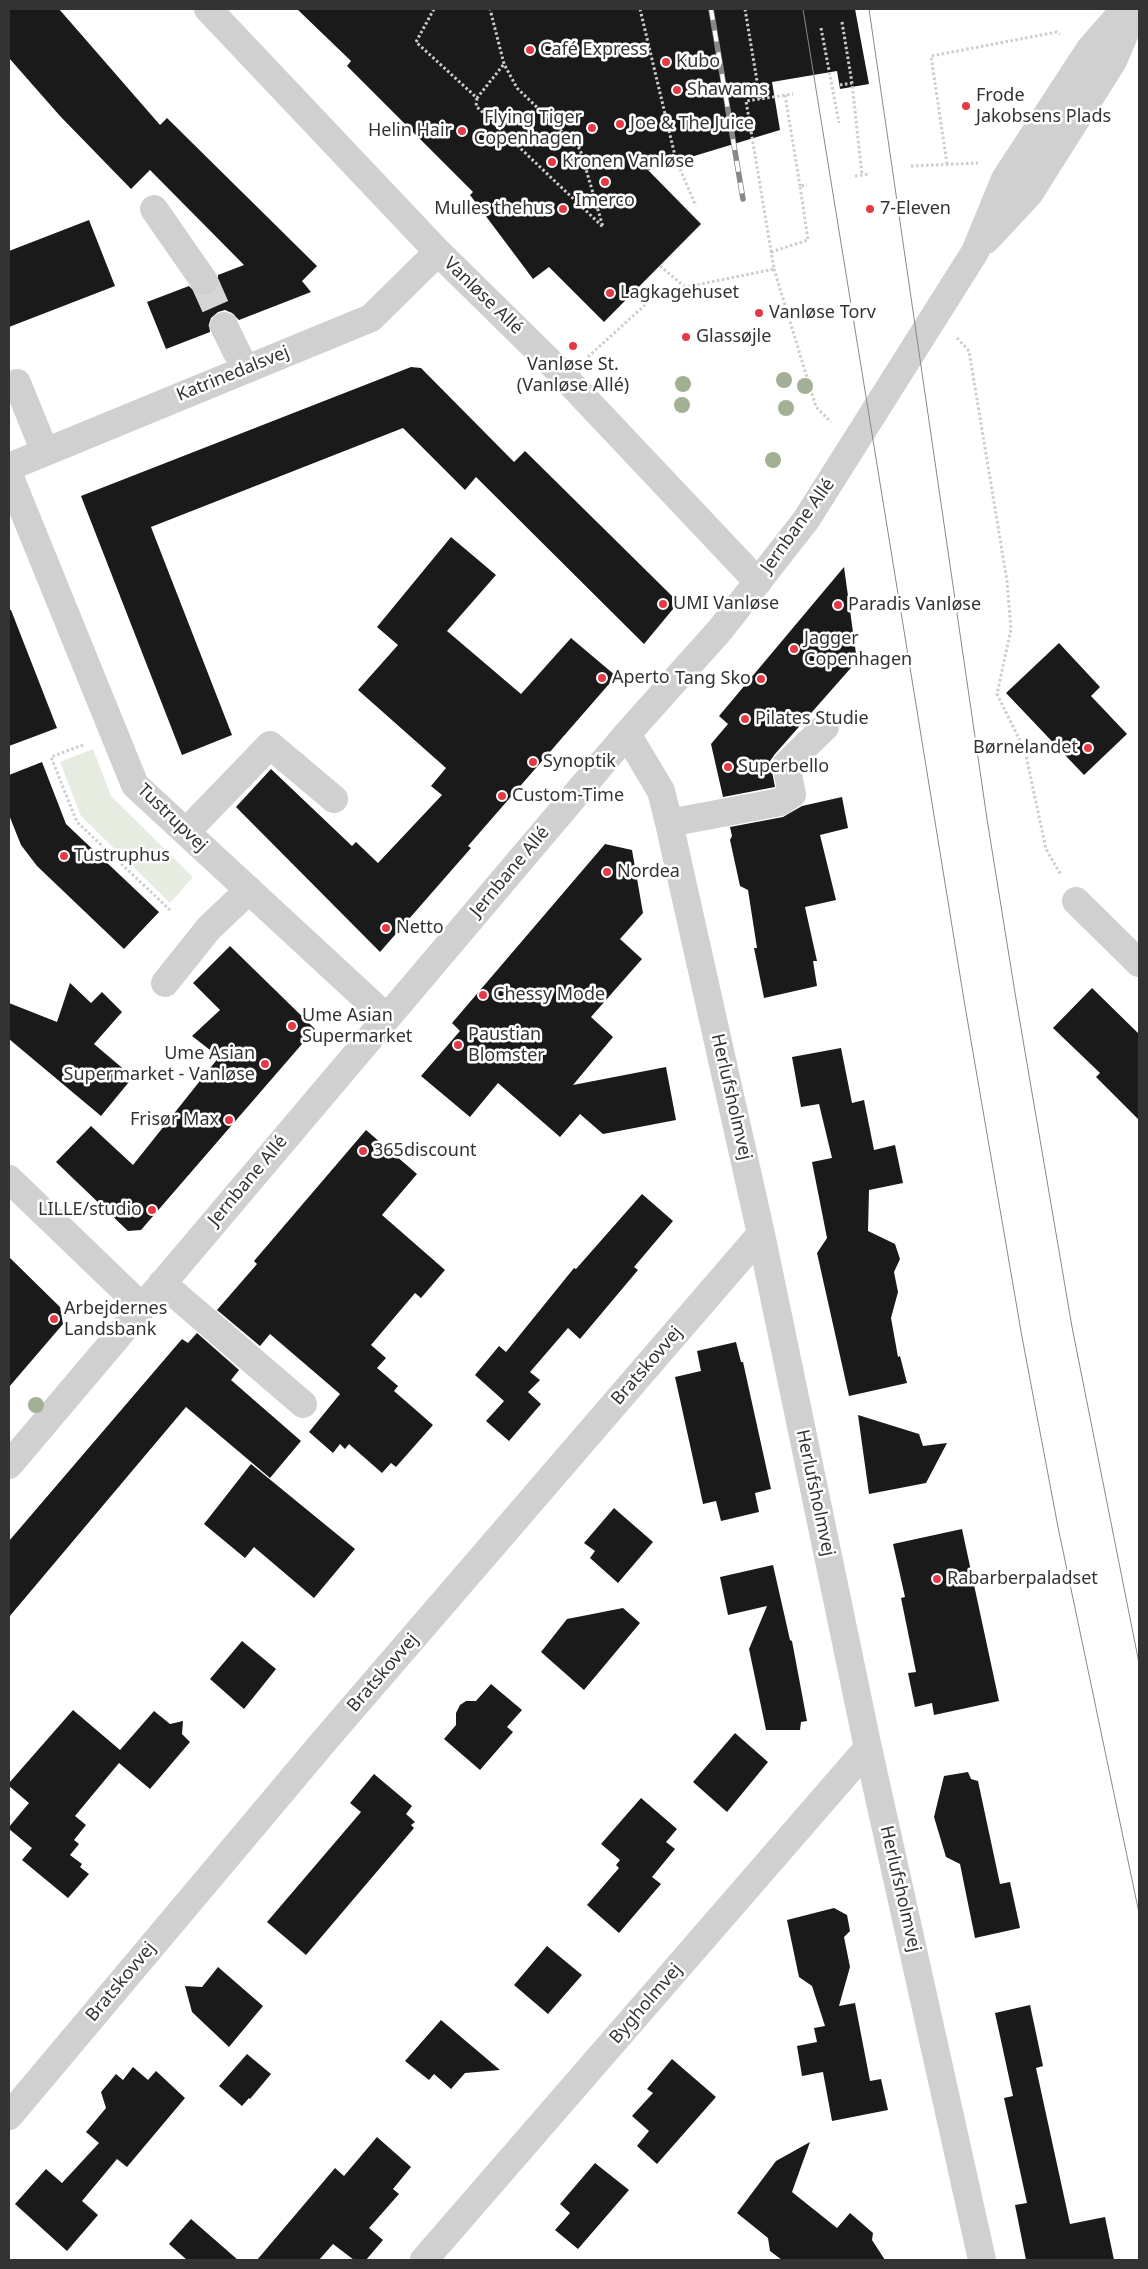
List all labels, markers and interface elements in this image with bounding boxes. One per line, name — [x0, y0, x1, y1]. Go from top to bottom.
place label: Café Express — [540, 39, 648, 61]
marker: Café Express — [524, 44, 536, 56]
place label: Kubo — [676, 51, 720, 73]
marker: Kubo — [660, 56, 672, 68]
place label: Shawams — [687, 79, 768, 101]
marker: Shawams — [671, 84, 683, 96]
place label: Frode Jakobsens Plads — [976, 85, 1111, 128]
marker: Frode Jakobsens Plads — [960, 100, 972, 112]
place label: Flying Tiger Copenhagen — [474, 107, 582, 150]
place label: Joe & The Juice — [630, 113, 754, 135]
marker: Joe & The Juice — [614, 118, 626, 130]
place label: Helin Hair — [368, 120, 452, 142]
marker: Flying Tiger Copenhagen — [586, 122, 598, 134]
marker: Helin Hair — [456, 125, 468, 137]
place label: Kronen Vanløse — [562, 151, 694, 173]
marker: Kronen Vanløse — [546, 156, 558, 168]
marker: Imerco — [599, 176, 611, 188]
place label: Imerco — [575, 190, 635, 212]
place label: Mulles thehus — [434, 198, 553, 220]
place label: 7-Eleven — [880, 198, 951, 220]
marker: Mulles thehus — [557, 203, 569, 215]
marker: 7-Eleven — [864, 203, 876, 215]
street label: Vanløse Allé — [439, 253, 527, 339]
place label: Lagkagehuset — [620, 282, 739, 304]
marker: Lagkagehuset — [604, 287, 616, 299]
place label: Vanløse Torv — [769, 302, 876, 324]
marker: Vanløse Torv — [753, 307, 765, 319]
place label: Glassøjle — [696, 326, 771, 348]
marker: Glassøjle — [680, 331, 692, 343]
marker: Vanløse St. (Vanløse Allé) — [567, 340, 579, 352]
street label: Katrinedalsvej — [174, 342, 292, 406]
place label: Vanløse St. (Vanløse Allé) — [517, 354, 629, 396]
street label: Jernbane Allé — [756, 474, 840, 578]
place label: UMI Vanløse — [673, 593, 779, 615]
place label: Paradis Vanløse — [848, 594, 981, 616]
marker: UMI Vanløse — [657, 598, 669, 610]
marker: Paradis Vanløse — [832, 599, 844, 611]
place label: Jagger Copenhagen — [804, 628, 912, 670]
marker: Jagger Copenhagen — [788, 643, 800, 655]
place label: Aperto — [612, 667, 670, 689]
place label: Tang Sko — [675, 668, 751, 690]
marker: Aperto — [596, 672, 608, 684]
marker: Tang Sko — [755, 673, 767, 685]
place label: Pilates Studie — [755, 708, 869, 730]
marker: Pilates Studie — [739, 713, 751, 725]
place label: Børnelandet — [973, 737, 1078, 759]
marker: Børnelandet — [1082, 742, 1094, 754]
place label: Synoptik — [543, 751, 616, 773]
marker: Synoptik — [527, 756, 539, 768]
place label: Superbello — [738, 756, 829, 778]
marker: Superbello — [722, 761, 734, 773]
street label: Tustrupvej — [133, 779, 211, 857]
place label: Custom-Time — [512, 785, 624, 807]
marker: Custom-Time — [496, 790, 508, 802]
street label: Jernbane Allé — [466, 822, 554, 922]
place label: Tustruphus — [74, 845, 170, 867]
marker: Tustruphus — [58, 850, 70, 862]
place label: Nordea — [617, 861, 680, 883]
marker: Nordea — [601, 866, 613, 878]
place label: Netto — [396, 917, 444, 939]
marker: Netto — [380, 922, 392, 934]
place label: Chessy Mode — [493, 984, 605, 1006]
marker: Chessy Mode — [477, 989, 489, 1001]
place label: Ume Asian Supermarket — [302, 1005, 412, 1048]
marker: Ume Asian Supermarket — [286, 1020, 298, 1032]
place label: Paustian Blomster — [468, 1024, 545, 1066]
street label: Herlufsholmvej — [706, 1032, 756, 1162]
marker: Paustian Blomster — [452, 1039, 464, 1051]
place label: Ume Asian Supermarket - Vanløse — [64, 1043, 255, 1086]
marker: Ume Asian Supermarket - Vanløse — [259, 1058, 271, 1070]
place label: Frisør Max — [130, 1109, 219, 1131]
marker: Frisør Max — [223, 1114, 235, 1126]
street label: Jernbane Allé — [204, 1131, 292, 1231]
place label: 365discount — [373, 1140, 476, 1162]
marker: 365discount — [357, 1145, 369, 1157]
place label: LILLE/studio — [38, 1199, 142, 1221]
marker: LILLE/studio — [146, 1204, 158, 1216]
place label: Arbejdernes Landsbank — [64, 1298, 167, 1340]
marker: Arbejdernes Landsbank — [48, 1313, 60, 1325]
street label: Bratskovvej — [607, 1322, 687, 1410]
street label: Herlufsholmvej — [791, 1428, 839, 1558]
place label: Rabarberpaladset — [947, 1568, 1098, 1590]
marker: Rabarberpaladset — [931, 1573, 943, 1585]
street label: Bratskovvej — [343, 1629, 423, 1717]
street label: Herlufsholmvej — [875, 1824, 925, 1954]
street label: Bratskovvej — [81, 1938, 161, 2026]
street label: Bygholmvej — [605, 1959, 687, 2049]

